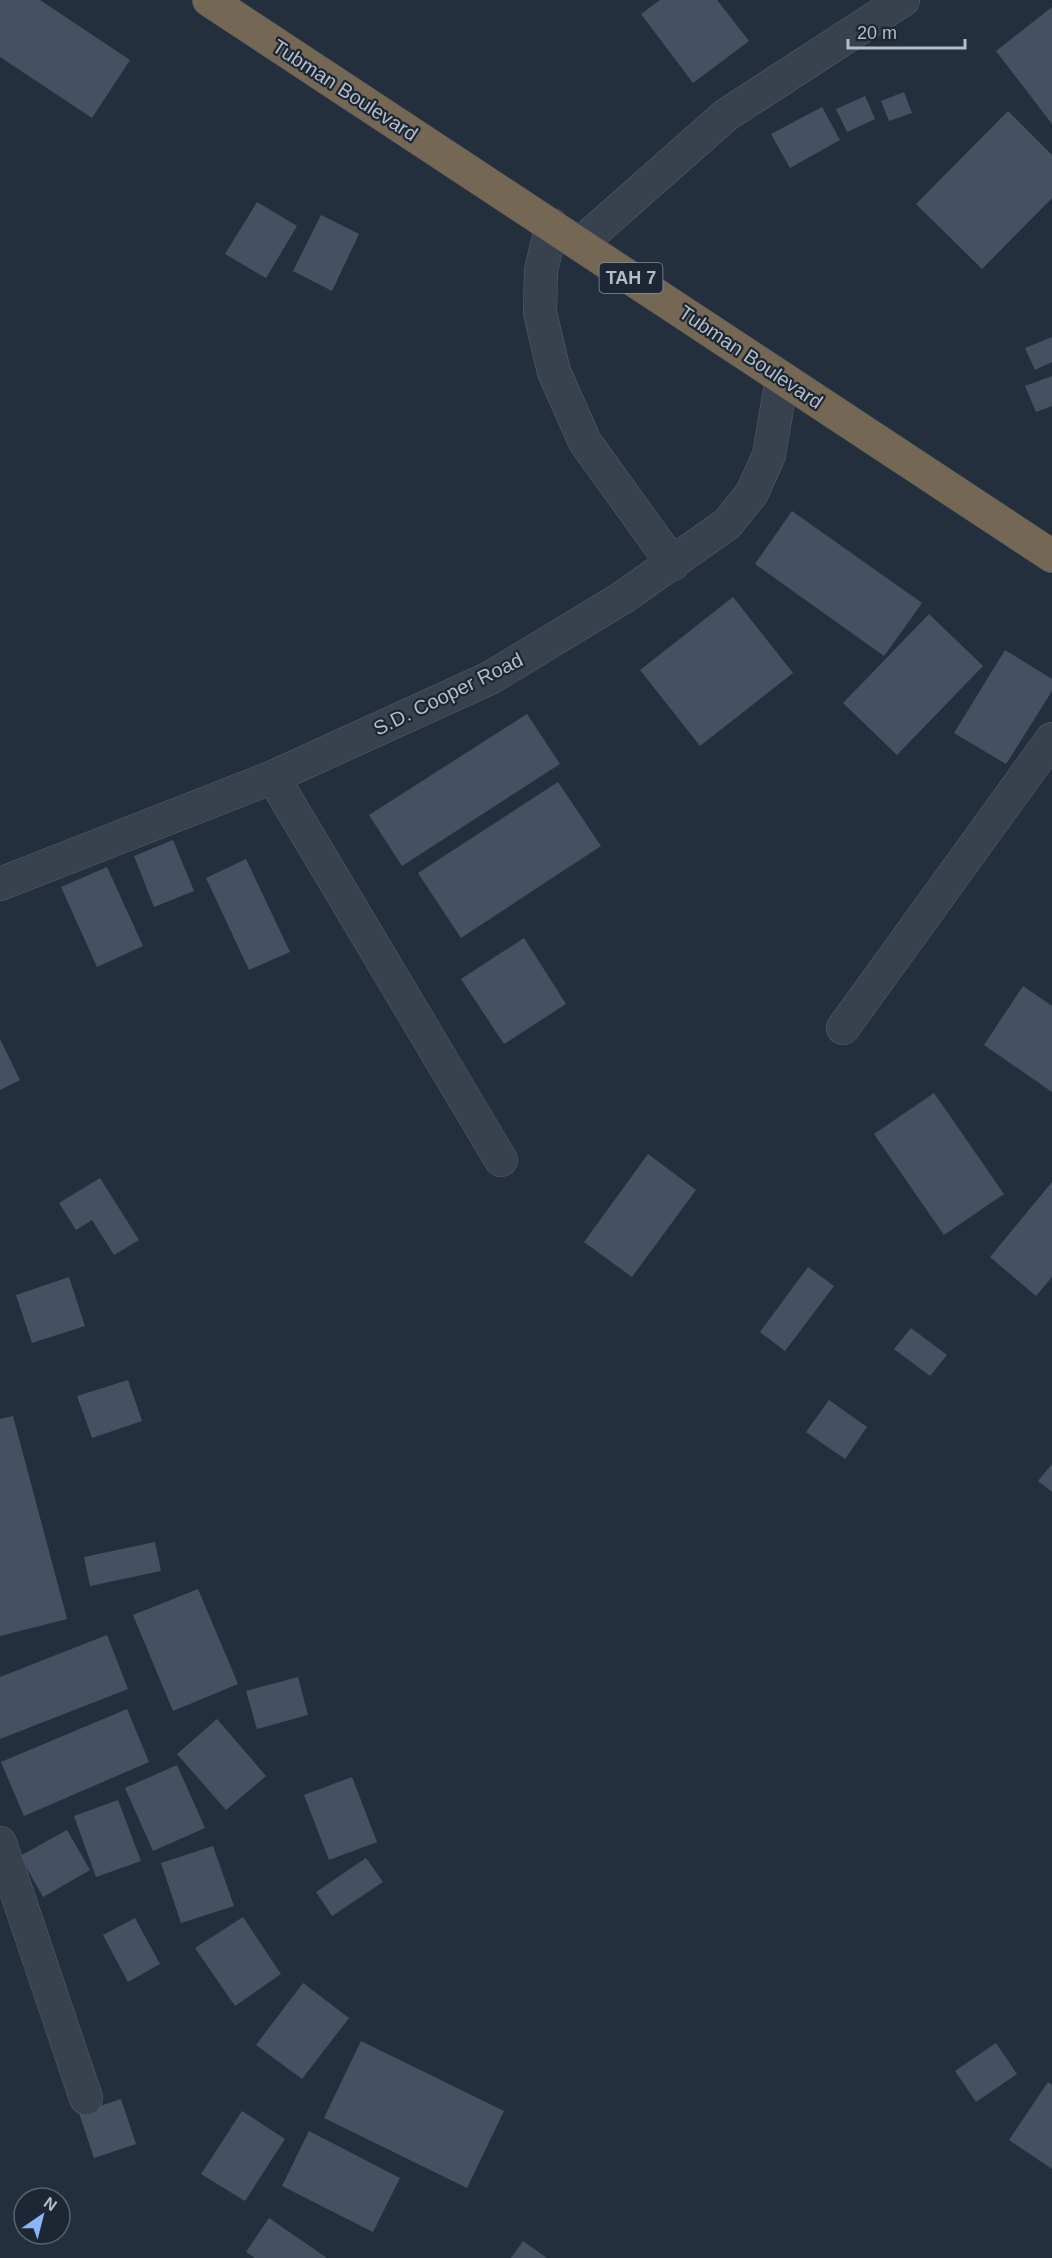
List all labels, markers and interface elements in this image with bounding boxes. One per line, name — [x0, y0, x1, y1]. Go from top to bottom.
scale bar — [848, 12, 965, 50]
text: 20 m — [857, 23, 897, 43]
street label: Tubman Boulevard — [268, 35, 422, 145]
road number: TAH 7 — [600, 263, 662, 293]
street label: Tubman Boulevard — [675, 301, 827, 413]
street label: S.D. Cooper Road — [370, 648, 526, 740]
north arrow — [12, 2186, 72, 2246]
text: N — [41, 2194, 60, 2214]

